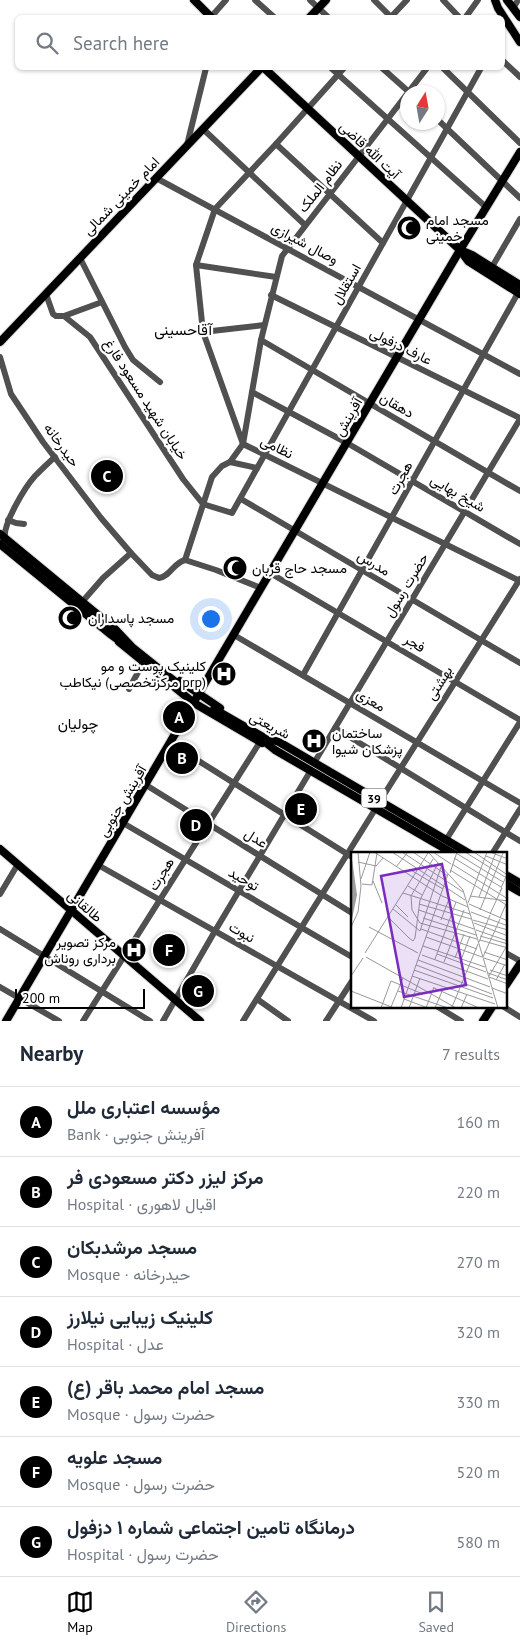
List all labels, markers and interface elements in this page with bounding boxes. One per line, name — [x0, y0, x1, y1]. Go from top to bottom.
search box — [15, 15, 505, 70]
icon: search — [33, 29, 61, 57]
text: Search here — [73, 31, 169, 55]
north arrow — [400, 85, 445, 130]
street label: آیت الله قاضی — [336, 117, 405, 184]
street label: امام خمینی شمالی — [79, 153, 163, 239]
street label: نظام الملک — [294, 156, 346, 216]
place label: مسجد امام خمینی — [426, 211, 489, 245]
mosque icon: مسجد امام خمینی — [396, 215, 422, 241]
street label: وصال شیرازی — [268, 218, 342, 269]
street label: استقلال — [327, 260, 366, 308]
district label: آقاحسینی — [154, 320, 213, 340]
street label: عارف دزفولی — [367, 323, 435, 369]
street label: خیابان شهید مسعود فارغ — [98, 335, 192, 464]
street label: دهقان — [377, 388, 418, 422]
street label: آفرینش — [330, 393, 367, 439]
street label: حیدرخانه — [40, 420, 84, 470]
street label: نظامی — [258, 431, 296, 463]
pin: C — [91, 457, 123, 495]
street label: هجرت — [383, 458, 417, 498]
street label: شیخ بهایی — [426, 470, 489, 518]
street label: مدرس — [354, 546, 394, 580]
street label: حضرت رسول — [380, 550, 433, 621]
mosque icon: مسجد حاج قربان — [222, 555, 248, 581]
place label: مسجد حاج قربان — [252, 559, 347, 579]
mosque icon: مسجد پاسداران — [57, 605, 83, 631]
your location — [198, 606, 224, 632]
place label: مسجد پاسداران — [88, 609, 174, 628]
street label: فجر — [400, 629, 429, 656]
place label: کلینیک پوست و مو نیکاطب (مرکزتخصصی prp) — [60, 657, 206, 691]
hospital icon: کلینیک پوست و مو نیکاطب (مرکزتخصصی prp) — [211, 661, 237, 687]
street label: بهشتی — [422, 663, 456, 703]
street label: معزی — [353, 684, 389, 716]
pin: A — [163, 698, 195, 736]
street label: شریعتی — [247, 707, 293, 743]
district label: چولیان — [58, 714, 98, 734]
place label: ساختمان پزشکان شیوا — [332, 724, 403, 759]
hospital icon: ساختمان پزشکان شیوا — [301, 728, 327, 754]
pin: B — [166, 739, 198, 777]
street label: آفرینش جنوبی — [94, 761, 151, 840]
road number: 39 — [362, 788, 386, 808]
pin: E — [285, 790, 317, 828]
pin: D — [180, 806, 212, 844]
street label: عدل — [241, 824, 271, 853]
inset map — [351, 852, 508, 1008]
street label: هجرت — [144, 854, 178, 894]
street label: توحید — [225, 863, 263, 895]
street label: طالقانی — [64, 886, 106, 926]
street label: نبوت — [226, 917, 258, 947]
pin: F — [153, 931, 185, 969]
place label: مرکز تصویر برداری روناش — [44, 933, 116, 967]
hospital icon: مرکز تصویر برداری روناش — [121, 937, 147, 963]
pin: G — [182, 972, 214, 1010]
scale bar — [15, 986, 145, 1009]
text: 200 m — [22, 989, 60, 1007]
text: Nearby — [20, 1040, 83, 1067]
text: 7 results — [442, 1044, 500, 1064]
text: مؤسسه اعتباری ملل — [67, 1095, 220, 1119]
text: A — [31, 1112, 41, 1132]
text: 160 m — [457, 1112, 500, 1132]
text: Bank · آفرینش جنوبی — [67, 1124, 205, 1144]
text: مرکز لیزر دکتر مسعودی فر — [67, 1165, 264, 1189]
text: B — [31, 1182, 41, 1202]
text: 220 m — [457, 1182, 500, 1202]
text: Hospital · اقبال لاهوری — [67, 1194, 216, 1214]
text: مسجد مرشدبکان — [67, 1235, 197, 1259]
text: C — [32, 1252, 40, 1272]
text: 270 m — [457, 1252, 500, 1272]
text: Mosque · حیدرخانه — [67, 1264, 190, 1284]
text: کلینیک زیبایی نیلارز — [67, 1305, 213, 1329]
text: D — [31, 1322, 41, 1342]
text: 320 m — [457, 1322, 500, 1342]
text: Hospital · عدل — [67, 1334, 164, 1354]
text: مسجد امام محمد باقر (ع) — [67, 1375, 264, 1399]
text: E — [32, 1392, 40, 1412]
text: 330 m — [457, 1392, 500, 1412]
text: Mosque · حضرت رسول — [67, 1404, 215, 1424]
text: مسجد علویه — [67, 1445, 162, 1469]
text: F — [32, 1462, 40, 1482]
text: 520 m — [457, 1462, 500, 1482]
text: Mosque · حضرت رسول — [67, 1474, 215, 1494]
text: درمانگاه تامین اجتماعی شماره ۱ دزفول — [67, 1515, 355, 1539]
text: G — [31, 1532, 41, 1552]
text: 580 m — [457, 1532, 500, 1552]
text: Hospital · حضرت رسول — [67, 1544, 219, 1564]
tab: Map — [66, 1588, 94, 1636]
tab: Directions — [226, 1588, 286, 1636]
tab: Saved — [418, 1588, 454, 1636]

